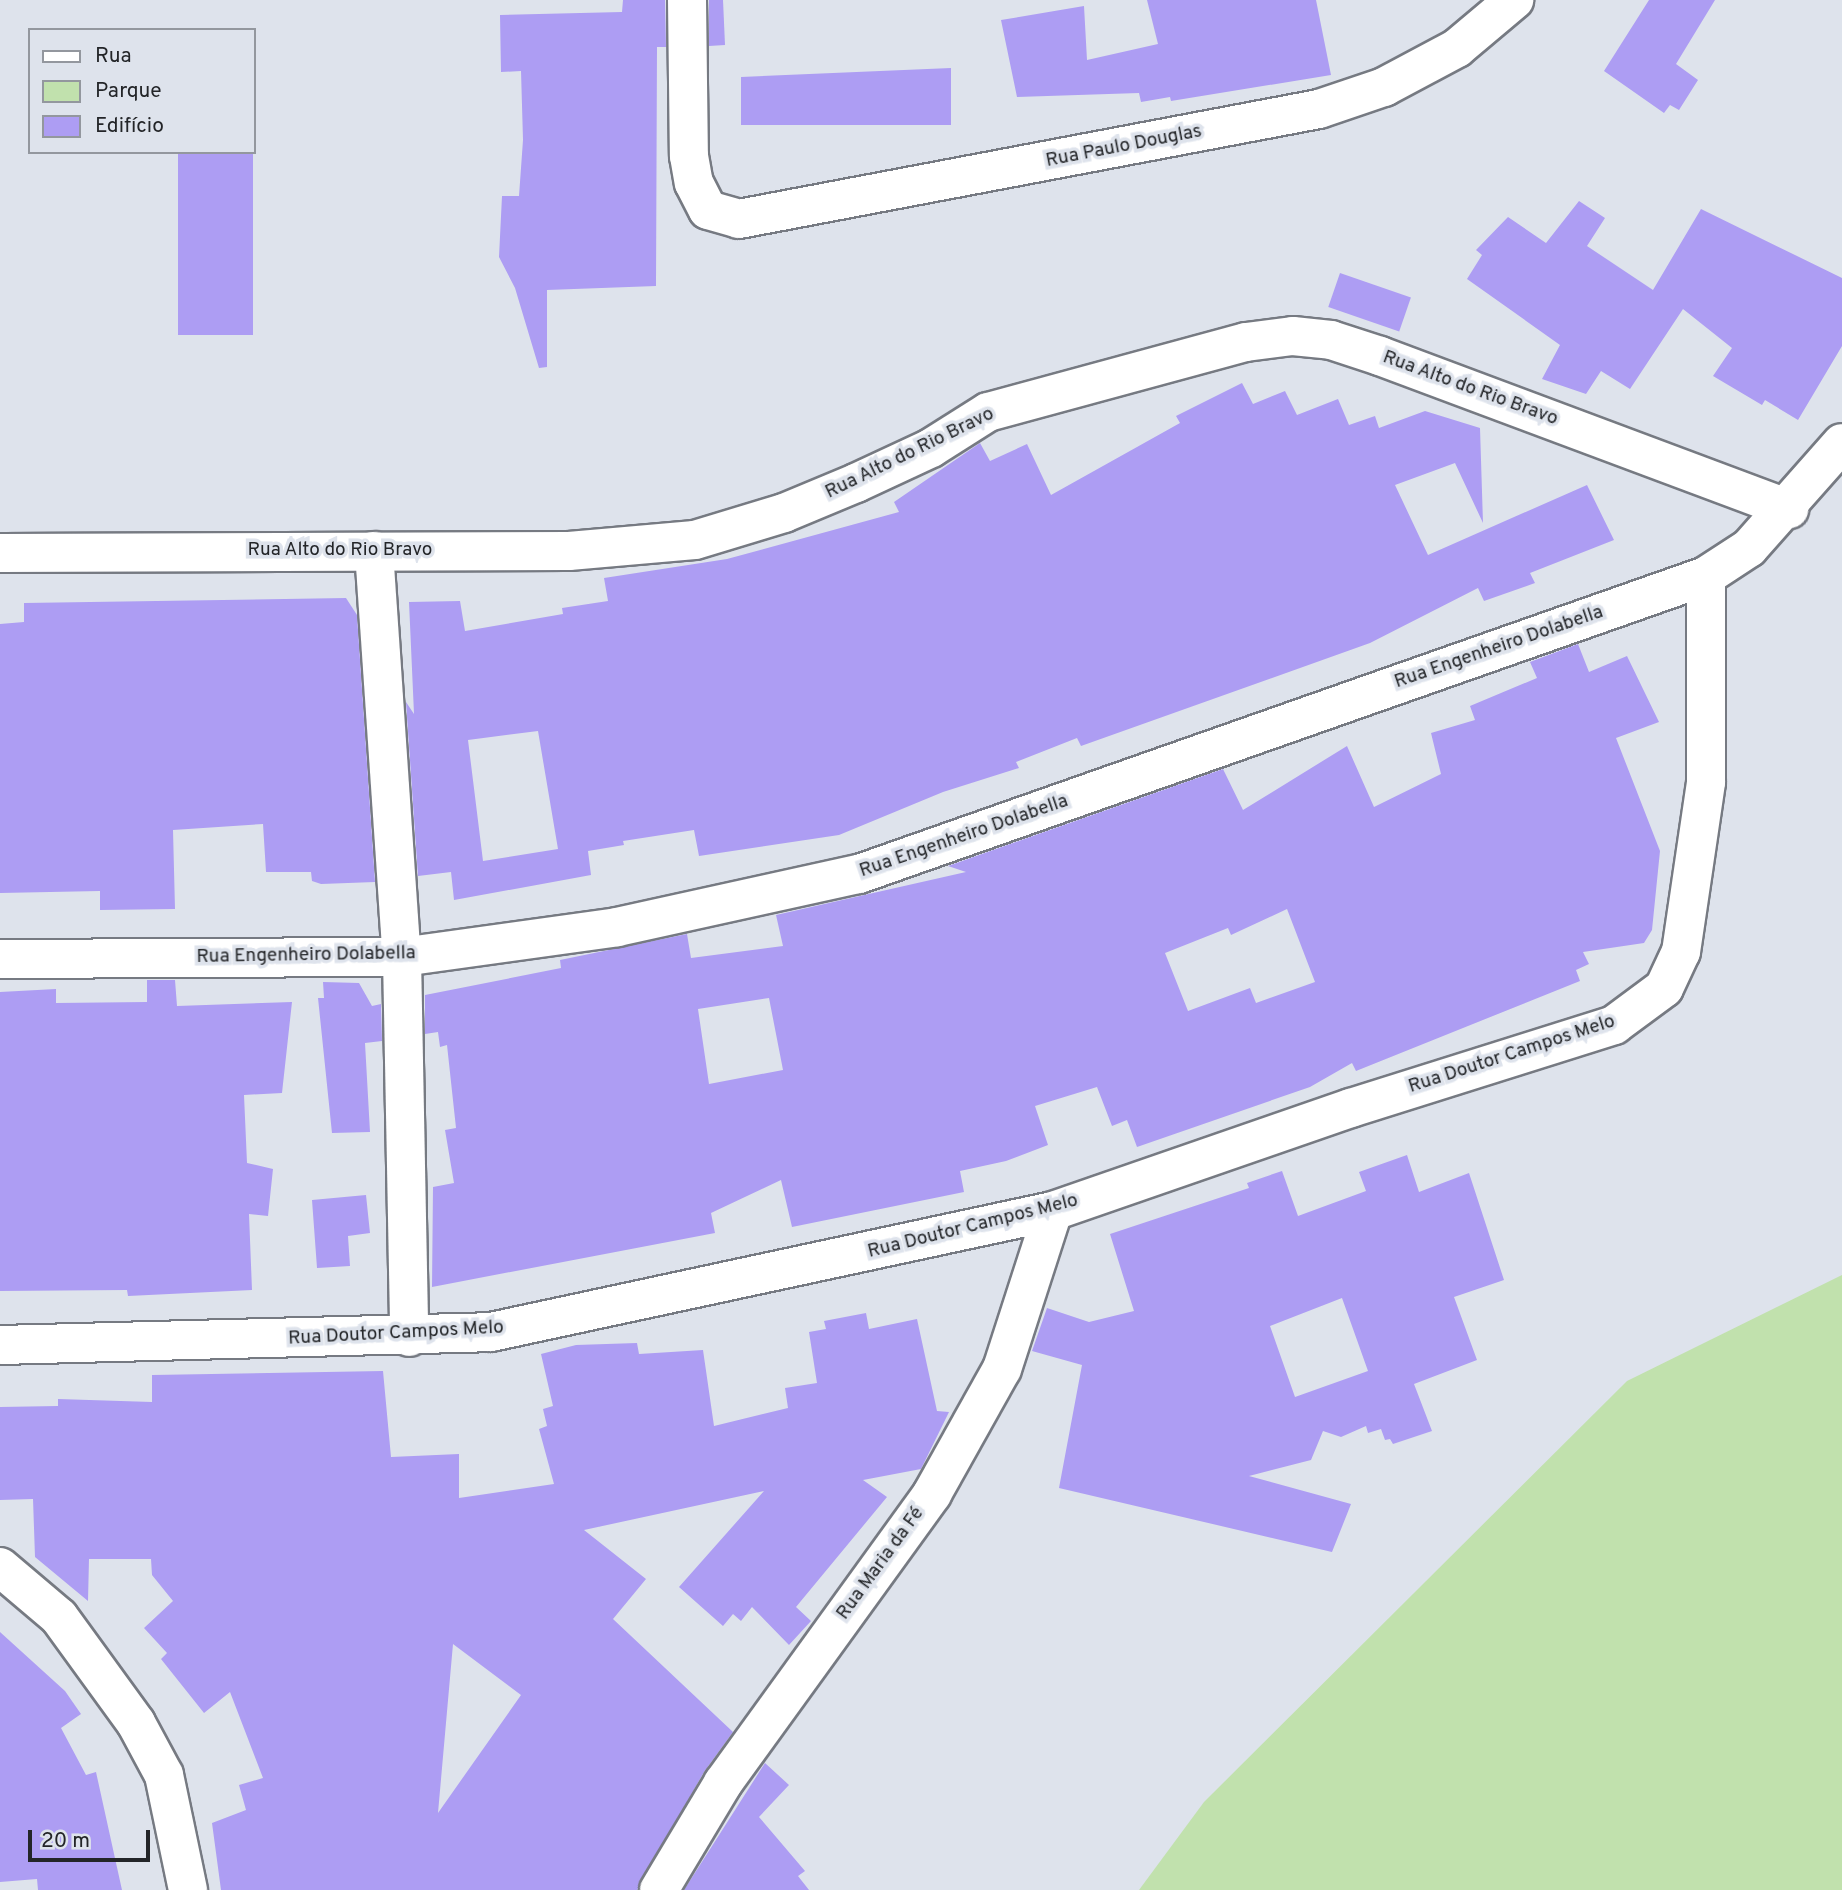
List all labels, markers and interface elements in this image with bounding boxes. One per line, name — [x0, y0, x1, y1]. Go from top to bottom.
legend — [28, 28, 256, 154]
text: Rua — [95, 43, 132, 70]
text: Parque — [95, 78, 162, 105]
text: Edifício — [95, 113, 164, 140]
street label: Rua Paulo Douglas — [1044, 121, 1204, 173]
street label: Rua Alto do Rio Bravo — [1379, 347, 1561, 431]
street label: Rua Alto do Rio Bravo — [822, 403, 998, 505]
street label: Rua Alto do Rio Bravo — [247, 540, 433, 562]
street label: Rua Engenheiro Dolabella — [1392, 602, 1606, 694]
street label: Rua Engenheiro Dolabella — [857, 791, 1071, 883]
street label: Rua Engenheiro Dolabella — [196, 943, 416, 969]
street label: Rua Doutor Campos Melo — [1406, 1011, 1618, 1099]
street label: Rua Doutor Campos Melo — [866, 1190, 1080, 1264]
street label: Rua Doutor Campos Melo — [288, 1317, 504, 1351]
street label: Rua Maria da Fé — [832, 1503, 930, 1625]
scale bar — [32, 1816, 154, 1860]
text: 20 m — [41, 1828, 90, 1855]

